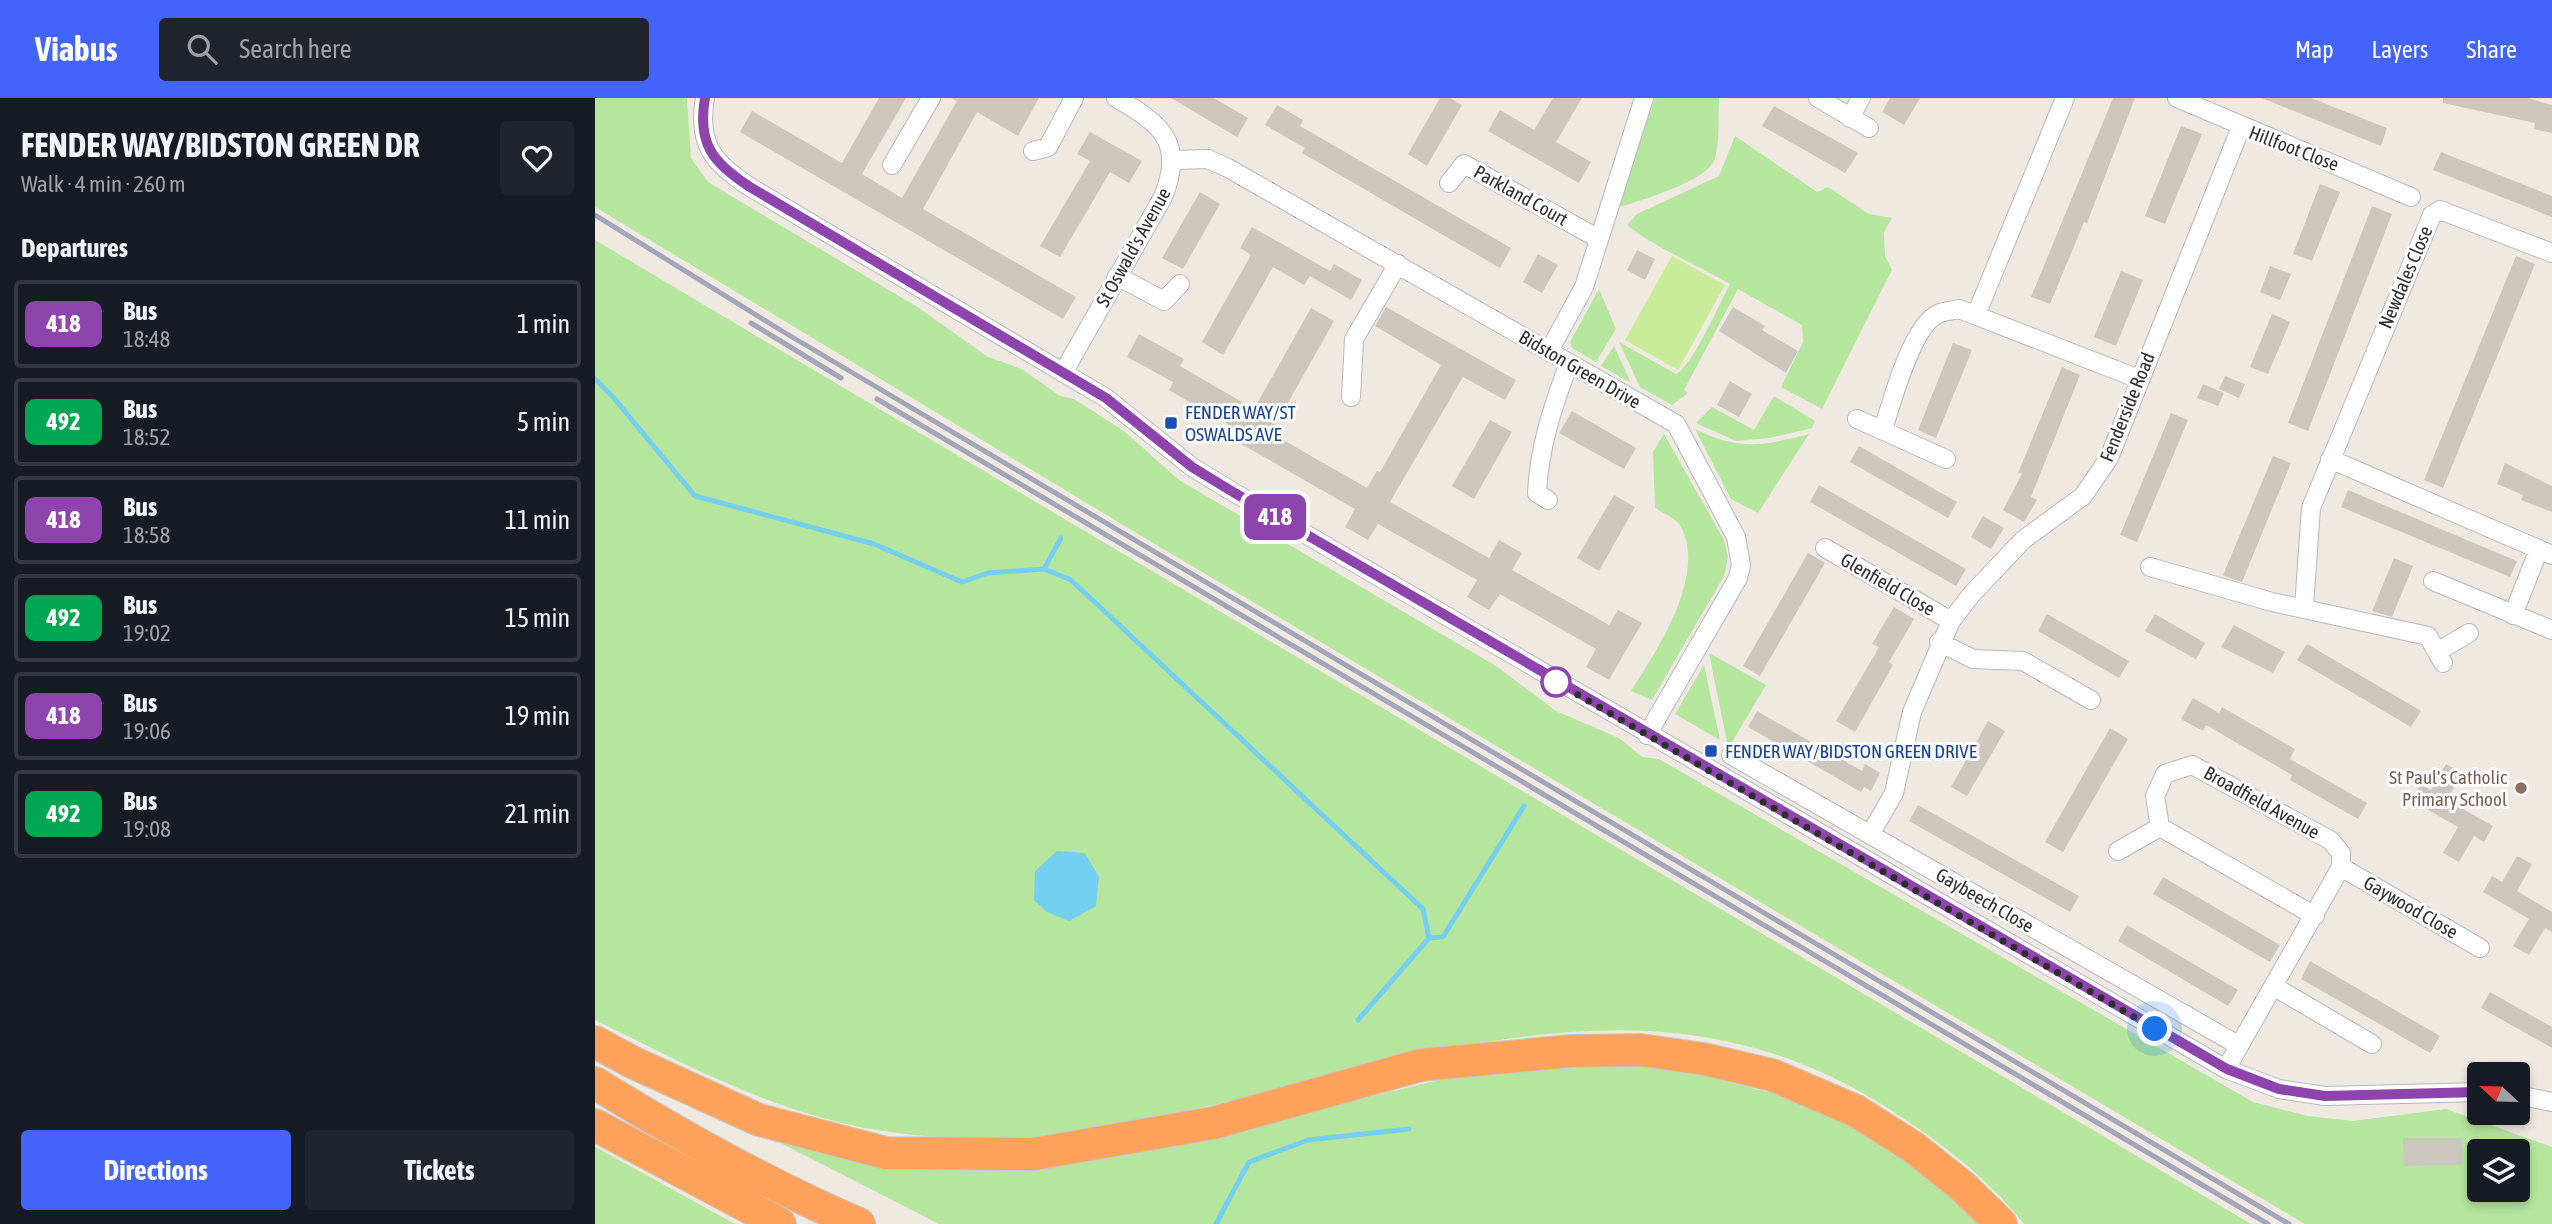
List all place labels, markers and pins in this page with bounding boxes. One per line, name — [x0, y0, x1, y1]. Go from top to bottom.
place label: FENDER WAY/ST OSWALDS AVE — [1185, 401, 1296, 445]
marker: FENDER WAY/ST OSWALDS AVE — [1163, 415, 1179, 431]
unlabelled marker — [1541, 667, 1571, 697]
place label: FENDER WAY/BIDSTON GREEN DRIVE — [1725, 740, 1977, 762]
marker: FENDER WAY/BIDSTON GREEN DRIVE — [1703, 743, 1719, 759]
place label: St Paul's Catholic Primary School — [2389, 766, 2508, 810]
marker: St Paul's Catholic Primary School — [2513, 780, 2529, 796]

